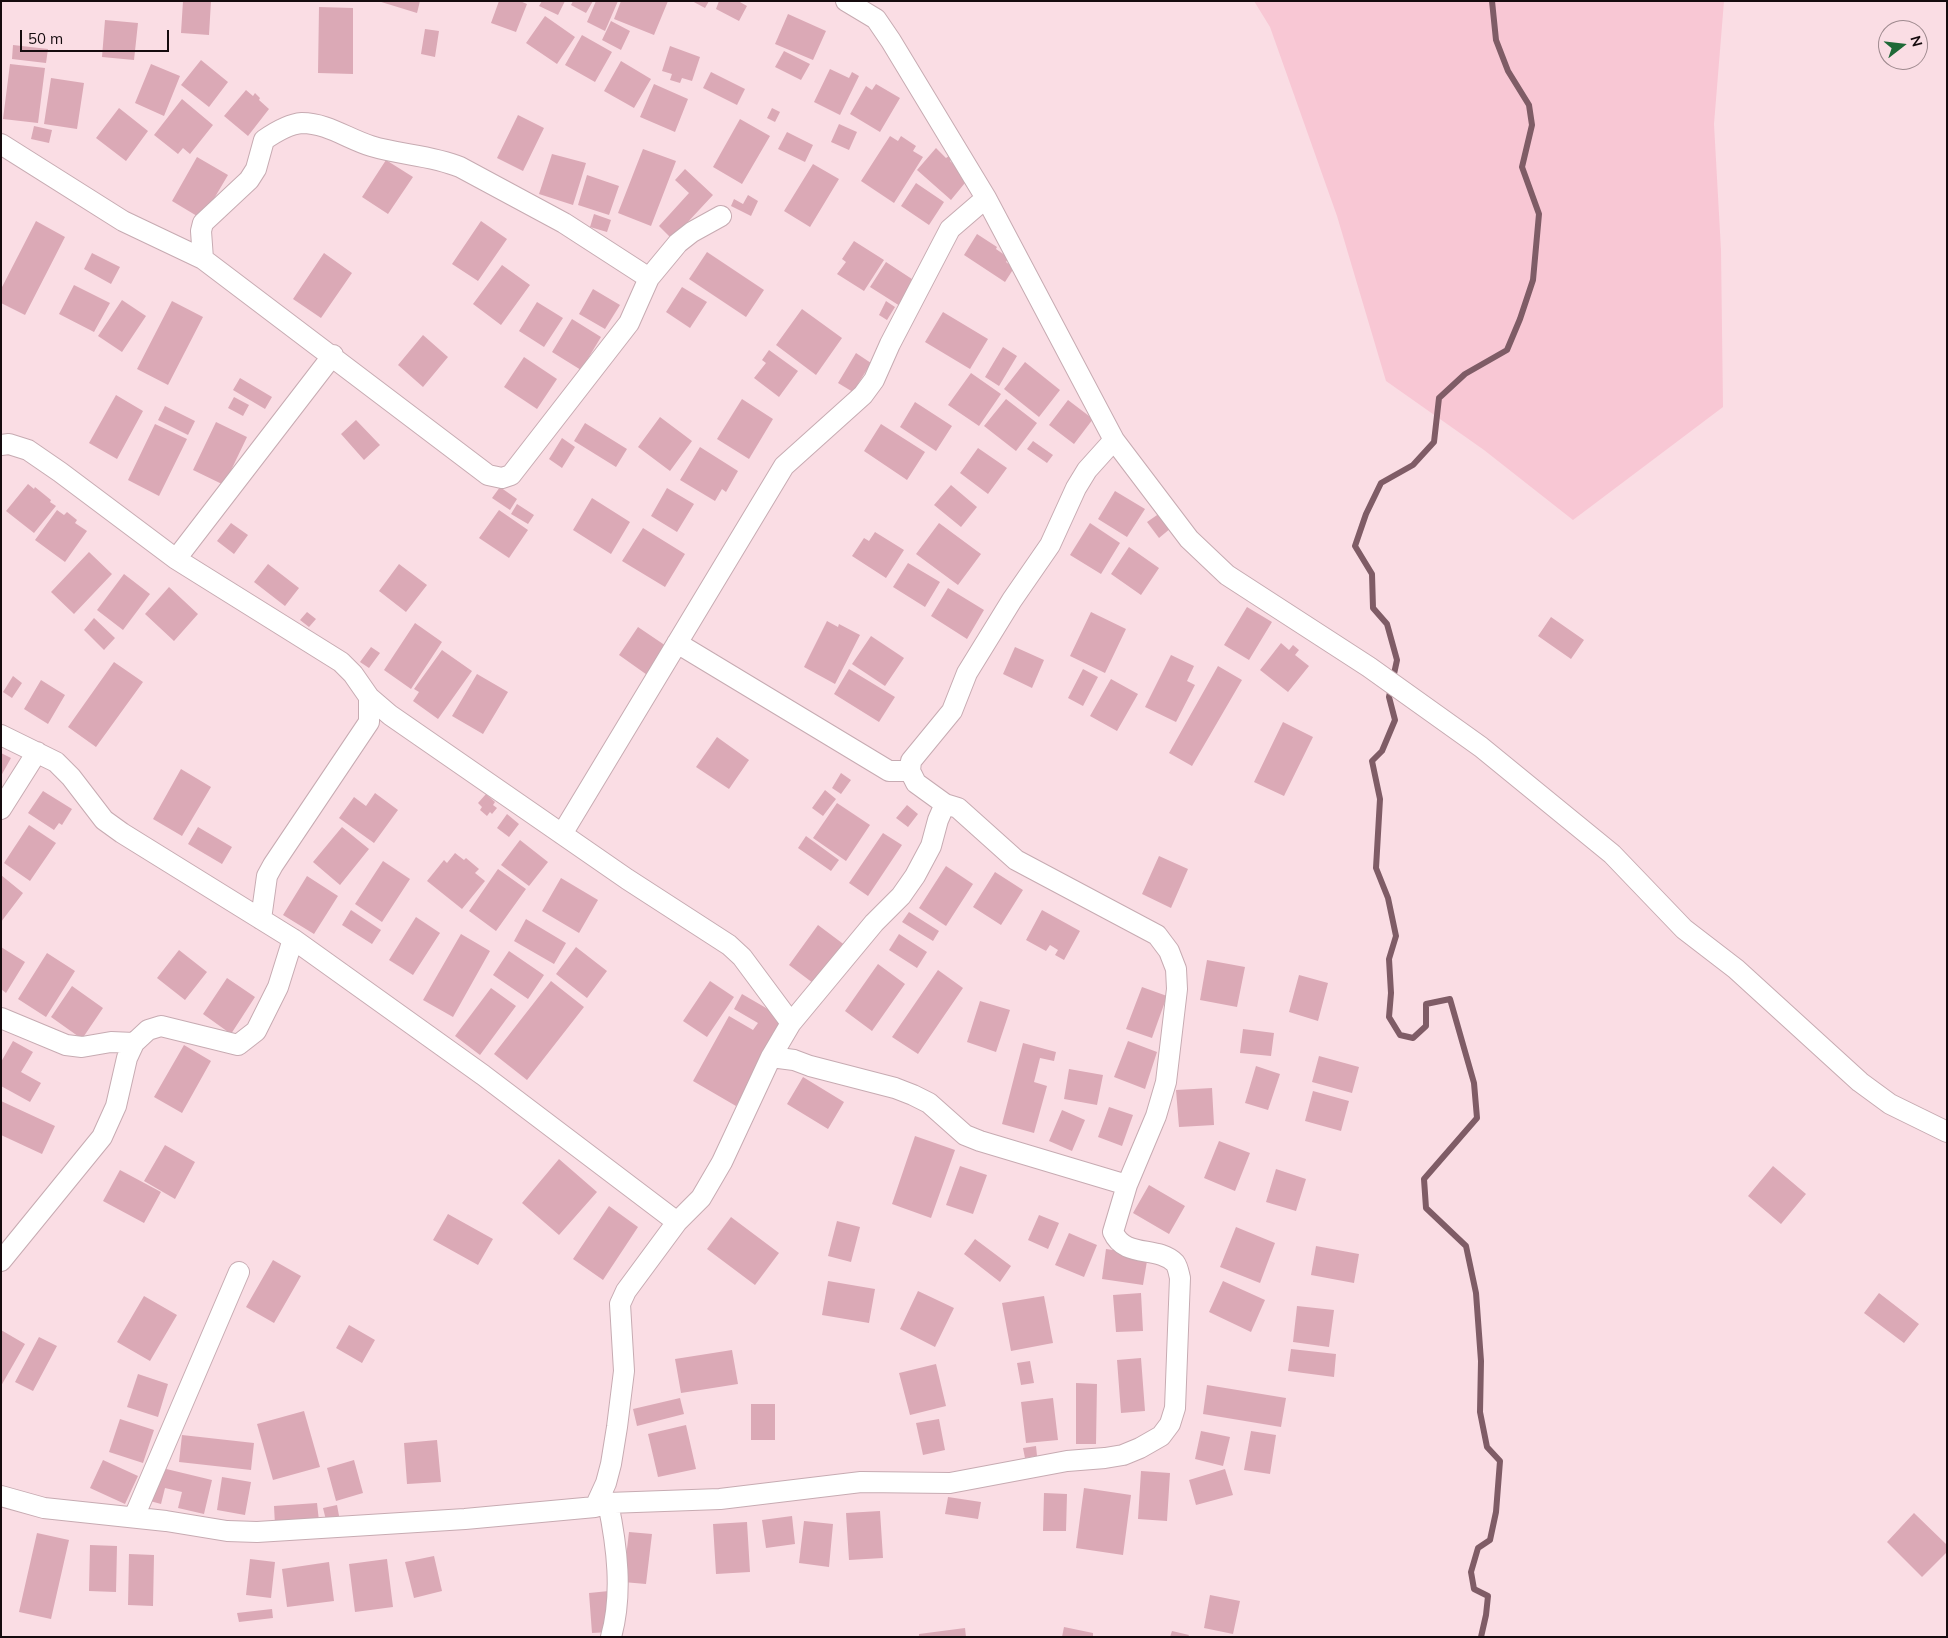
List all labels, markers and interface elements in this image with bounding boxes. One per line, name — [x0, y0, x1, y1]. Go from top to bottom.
scale bar — [22, 20, 171, 52]
north arrow — [1878, 20, 1928, 70]
text: 50 m — [28, 29, 63, 48]
text: N — [1906, 34, 1927, 49]

